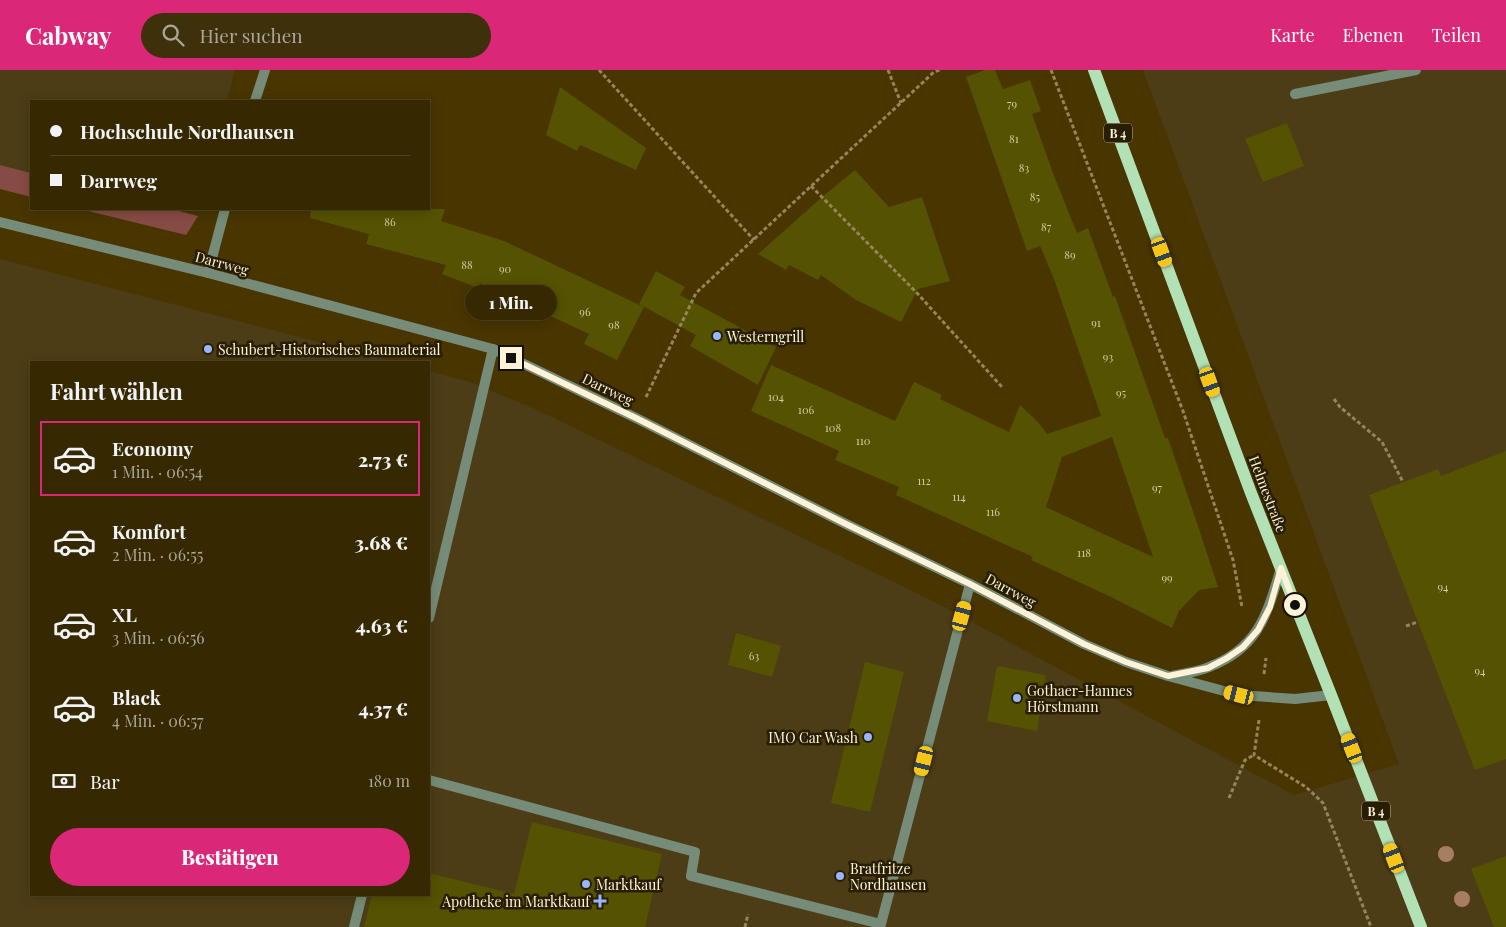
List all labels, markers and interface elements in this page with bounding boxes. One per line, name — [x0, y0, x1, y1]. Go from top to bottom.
search box — [141, 13, 491, 58]
text: Cabway — [25, 19, 111, 51]
icon: search — [159, 21, 187, 49]
text: Hier suchen — [199, 22, 303, 48]
text: Karte — [1270, 23, 1315, 47]
text: Ebenen — [1343, 23, 1403, 47]
text: Teilen — [1431, 23, 1481, 47]
house number: 79 — [1007, 96, 1017, 111]
text: Hochschule Nordhausen — [80, 118, 294, 144]
road number: B 4 — [1104, 124, 1132, 142]
house number: 81 — [1009, 131, 1019, 146]
house number: 83 — [1019, 160, 1029, 175]
text: Darrweg — [80, 167, 157, 193]
house number: 85 — [1030, 189, 1041, 204]
house number: 86 — [384, 214, 396, 229]
house number: 87 — [1041, 219, 1052, 234]
car — [1149, 235, 1174, 269]
street label: Darrweg — [193, 247, 251, 279]
house number: 89 — [1064, 247, 1076, 262]
house number: 88 — [461, 257, 473, 272]
house number: 90 — [499, 261, 511, 276]
callout: 1 Min. — [465, 286, 557, 320]
text: 1 Min. — [489, 292, 533, 313]
house number: 96 — [579, 304, 591, 319]
house number: 91 — [1091, 315, 1101, 330]
house number: 98 — [608, 317, 620, 332]
place label: Westerngrill — [726, 327, 804, 346]
marker: Westerngrill — [711, 330, 723, 342]
place label: Schubert-Historisches Baumaterial — [218, 340, 441, 359]
marker: Schubert-Historisches Baumaterial — [202, 343, 214, 355]
route end — [500, 347, 522, 369]
house number: 93 — [1103, 349, 1113, 364]
car — [1197, 365, 1222, 399]
street label: Darrweg — [579, 368, 637, 410]
text: Fahrt wählen — [50, 376, 183, 406]
house number: 95 — [1116, 385, 1127, 400]
house number: 104 — [768, 389, 785, 404]
house number: 106 — [798, 402, 814, 417]
house number: 108 — [825, 420, 841, 435]
house number: 110 — [856, 433, 871, 448]
text: Economy — [112, 435, 193, 461]
icon: car — [52, 436, 97, 481]
text: 2.73 € — [358, 446, 408, 472]
street label: Helmestraße — [1245, 453, 1291, 535]
text: 1 Min. · 06:54 — [112, 461, 203, 482]
house number: 112 — [917, 473, 931, 488]
house number: 97 — [1152, 480, 1163, 495]
house number: 114 — [952, 489, 966, 504]
house number: 116 — [986, 504, 1000, 519]
text: Komfort — [112, 518, 186, 544]
icon: car — [52, 519, 97, 564]
text: 3.68 € — [355, 529, 408, 555]
text: 2 Min. · 06:55 — [112, 544, 203, 565]
house number: 118 — [1077, 545, 1091, 560]
street label: Darrweg — [982, 569, 1040, 611]
house number: 99 — [1161, 570, 1173, 585]
house number: 94 — [1437, 579, 1449, 594]
route start — [1284, 594, 1306, 616]
car — [950, 600, 973, 632]
text: XL — [112, 601, 137, 627]
icon: car — [52, 602, 97, 647]
text: 4.63 € — [355, 612, 408, 638]
text: 3 Min. · 06:56 — [112, 627, 205, 648]
house number: 63 — [749, 648, 759, 663]
house number: 94 — [1474, 663, 1486, 678]
place label: Gothaer-Hannes Hörstmann — [1027, 681, 1132, 716]
text: Black — [112, 684, 161, 710]
car — [1222, 684, 1255, 706]
icon: car — [52, 685, 97, 730]
marker: Gothaer-Hannes Hörstmann — [1011, 692, 1023, 704]
text: 4.37 € — [358, 695, 408, 721]
text: 4 Min. · 06:57 — [112, 710, 204, 731]
place label: IMO Car Wash — [768, 728, 859, 747]
marker: IMO Car Wash — [862, 731, 874, 743]
car — [1339, 731, 1364, 765]
car — [913, 745, 934, 777]
icon: cash — [50, 767, 78, 795]
text: Bar — [90, 768, 120, 794]
text: 180 m — [368, 770, 410, 791]
road number: B 4 — [1362, 801, 1390, 820]
button: Bestätigen — [50, 828, 410, 886]
car — [1381, 841, 1406, 875]
place label: Bratfritze Nordhausen — [850, 859, 927, 894]
marker: Bratfritze Nordhausen — [834, 870, 846, 882]
place label: Marktkauf — [596, 875, 662, 894]
marker: Marktkauf — [580, 878, 592, 890]
place label: Apotheke im Marktkauf — [441, 892, 591, 911]
marker: Apotheke im Marktkauf — [594, 895, 606, 907]

